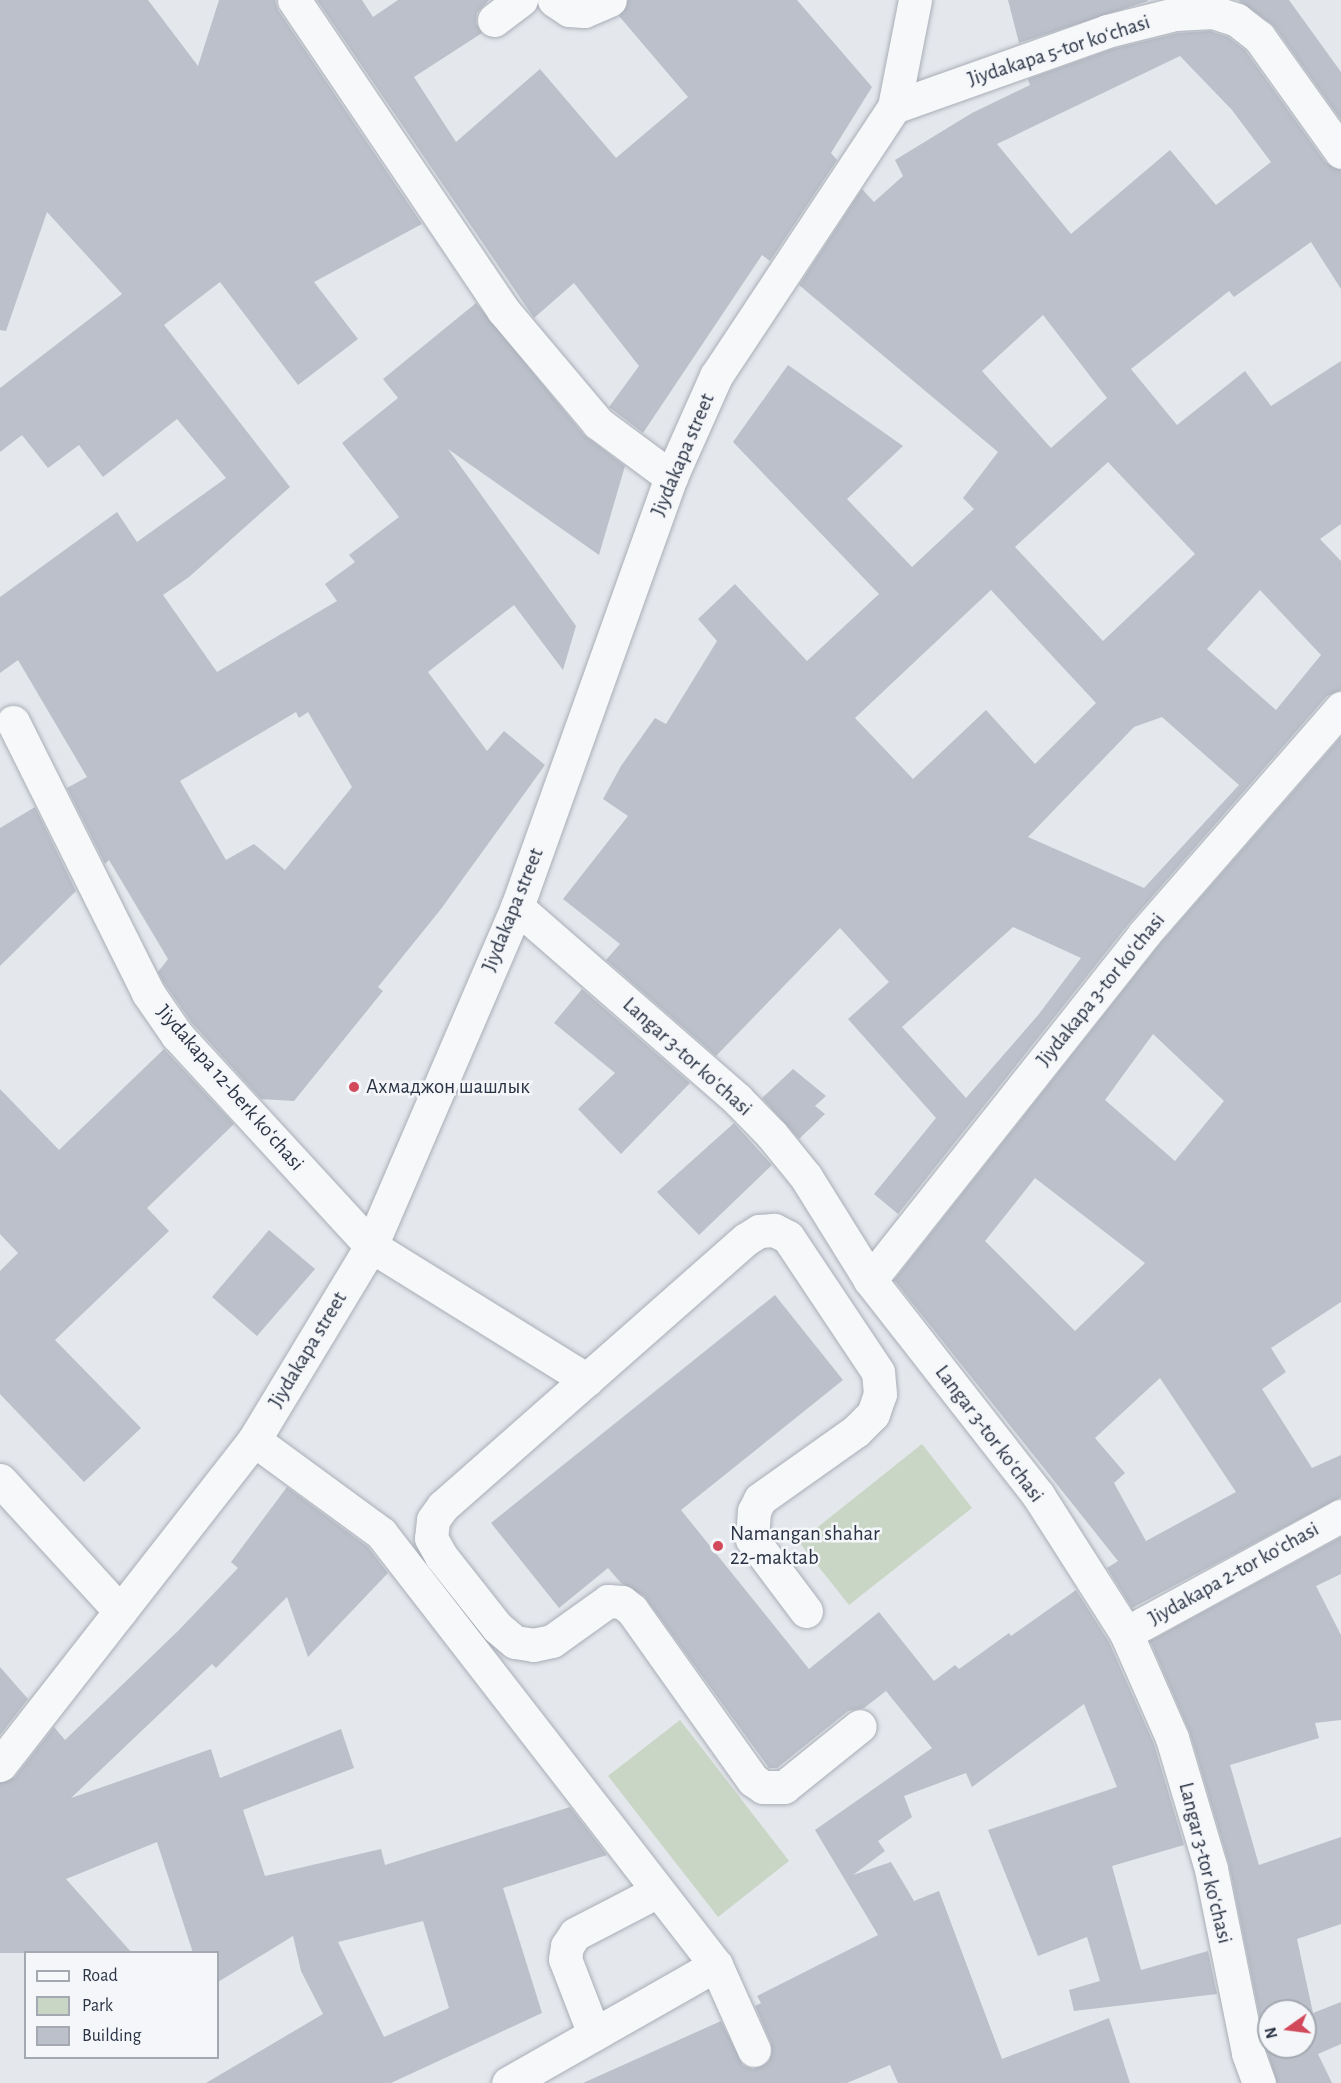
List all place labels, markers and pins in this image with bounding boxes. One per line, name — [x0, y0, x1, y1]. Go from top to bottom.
place label: Ахмаджон шашлык — [366, 1074, 530, 1100]
marker: Ахмаджон шашлык — [347, 1080, 361, 1094]
place label: Namangan shahar 22-maktab — [730, 1521, 880, 1571]
marker: Namangan shahar 22-maktab — [711, 1539, 725, 1553]

